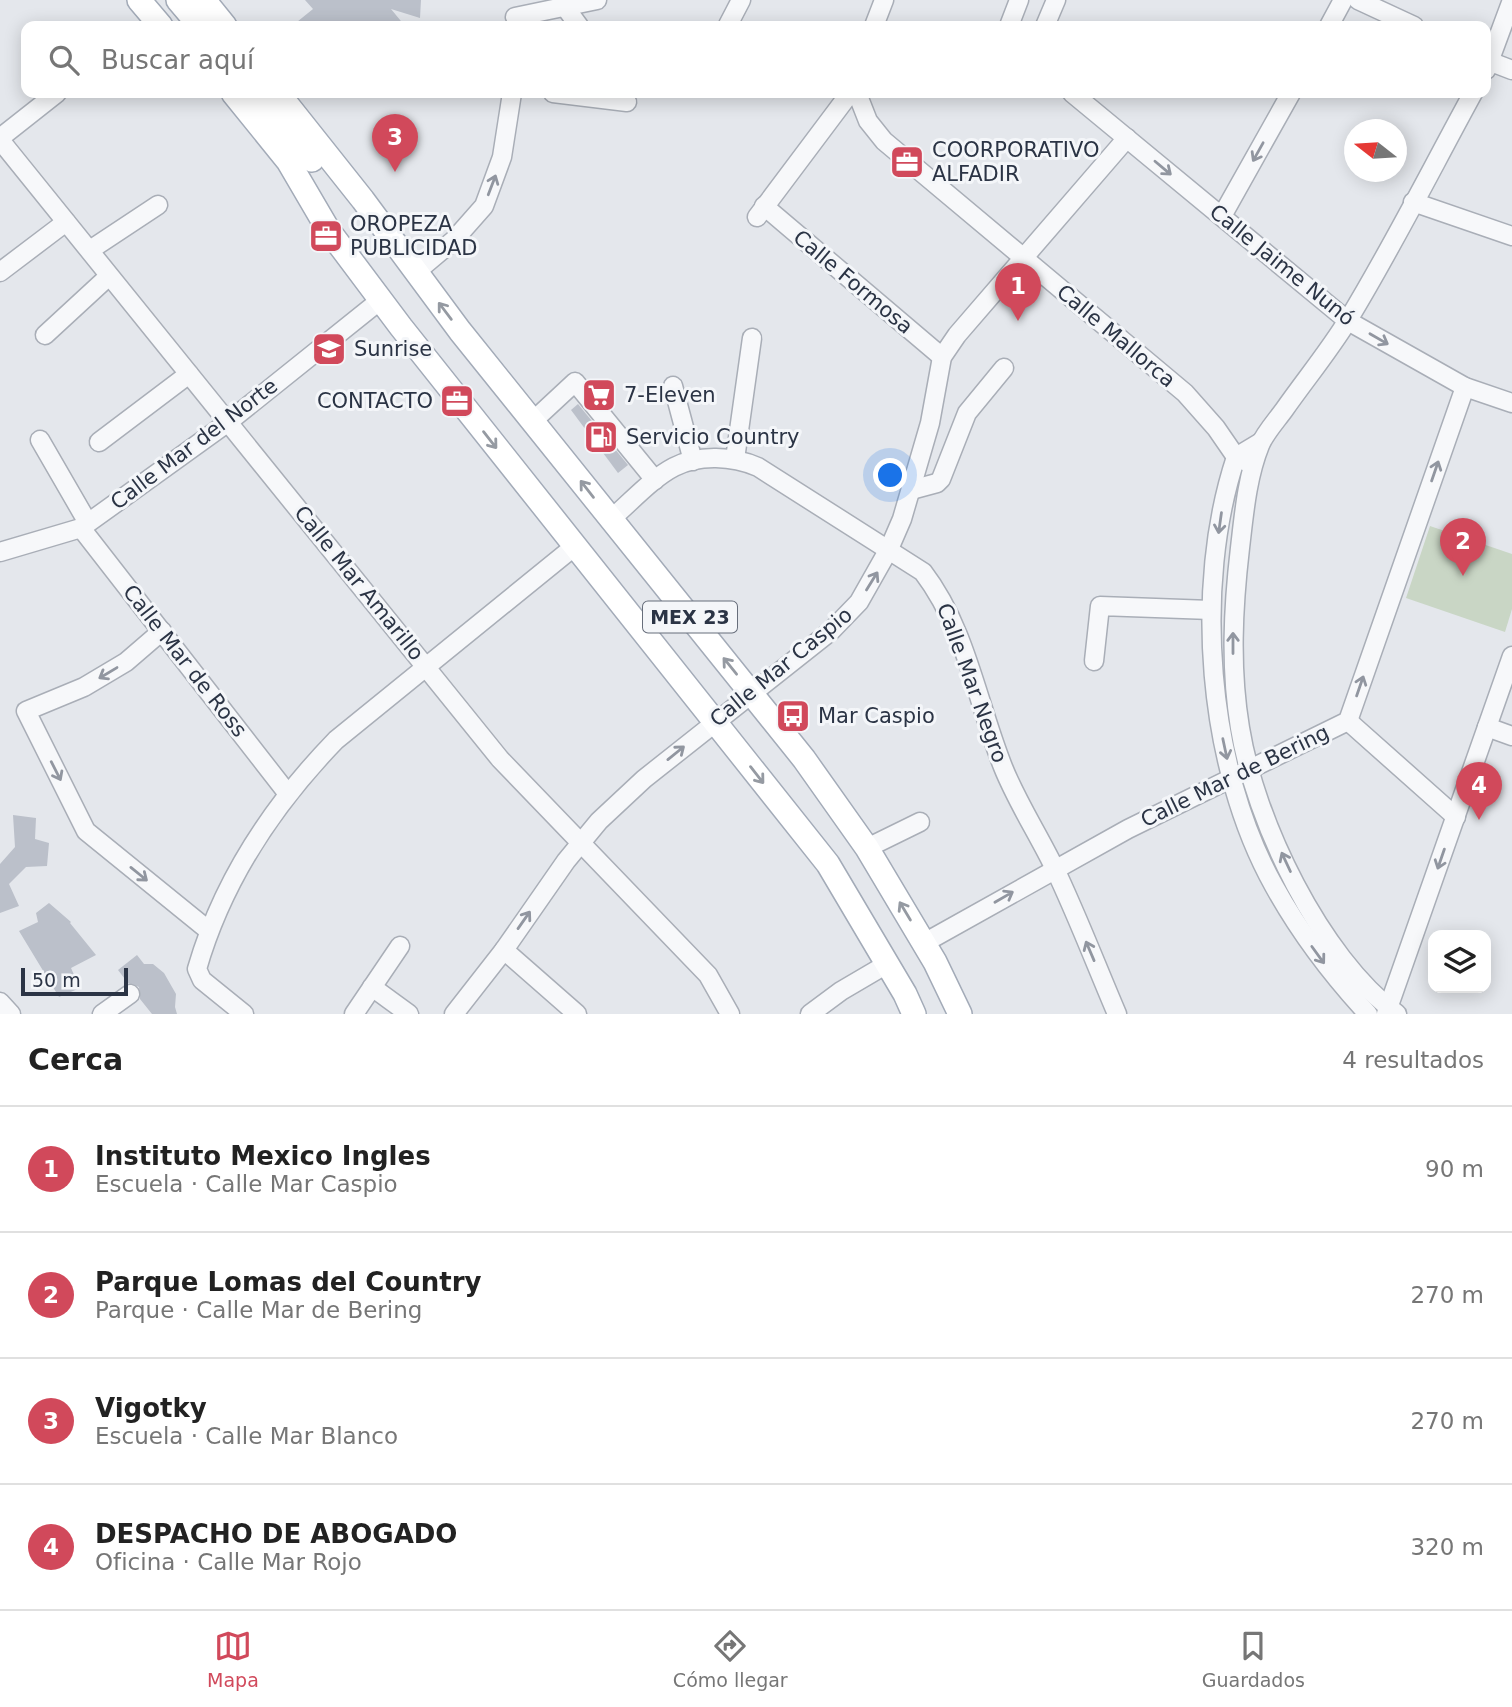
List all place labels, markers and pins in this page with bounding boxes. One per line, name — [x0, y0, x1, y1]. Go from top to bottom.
pin: 3 — [372, 114, 418, 172]
place label: COORPORATIVO ALFADIR — [932, 138, 1100, 186]
office icon: COORPORATIVO ALFADIR — [888, 143, 926, 181]
place label: OROPEZA PUBLICIDAD — [350, 212, 478, 260]
office icon: OROPEZA PUBLICIDAD — [307, 217, 345, 255]
pin: 1 — [995, 263, 1041, 321]
school or university icon: Sunrise — [310, 330, 348, 368]
place label: Sunrise — [354, 337, 432, 361]
supermarket icon: 7-Eleven — [580, 376, 618, 414]
office icon: CONTACTO — [438, 382, 476, 420]
place label: 7-Eleven — [624, 383, 716, 407]
place label: CONTACTO — [317, 389, 433, 413]
fuel station icon: Servicio Country — [582, 418, 620, 456]
place label: Servicio Country — [626, 425, 799, 449]
pin: 2 — [1440, 518, 1486, 576]
bus stop icon: Mar Caspio — [774, 697, 812, 735]
place label: Mar Caspio — [818, 704, 935, 728]
pin: 4 — [1456, 762, 1502, 820]

